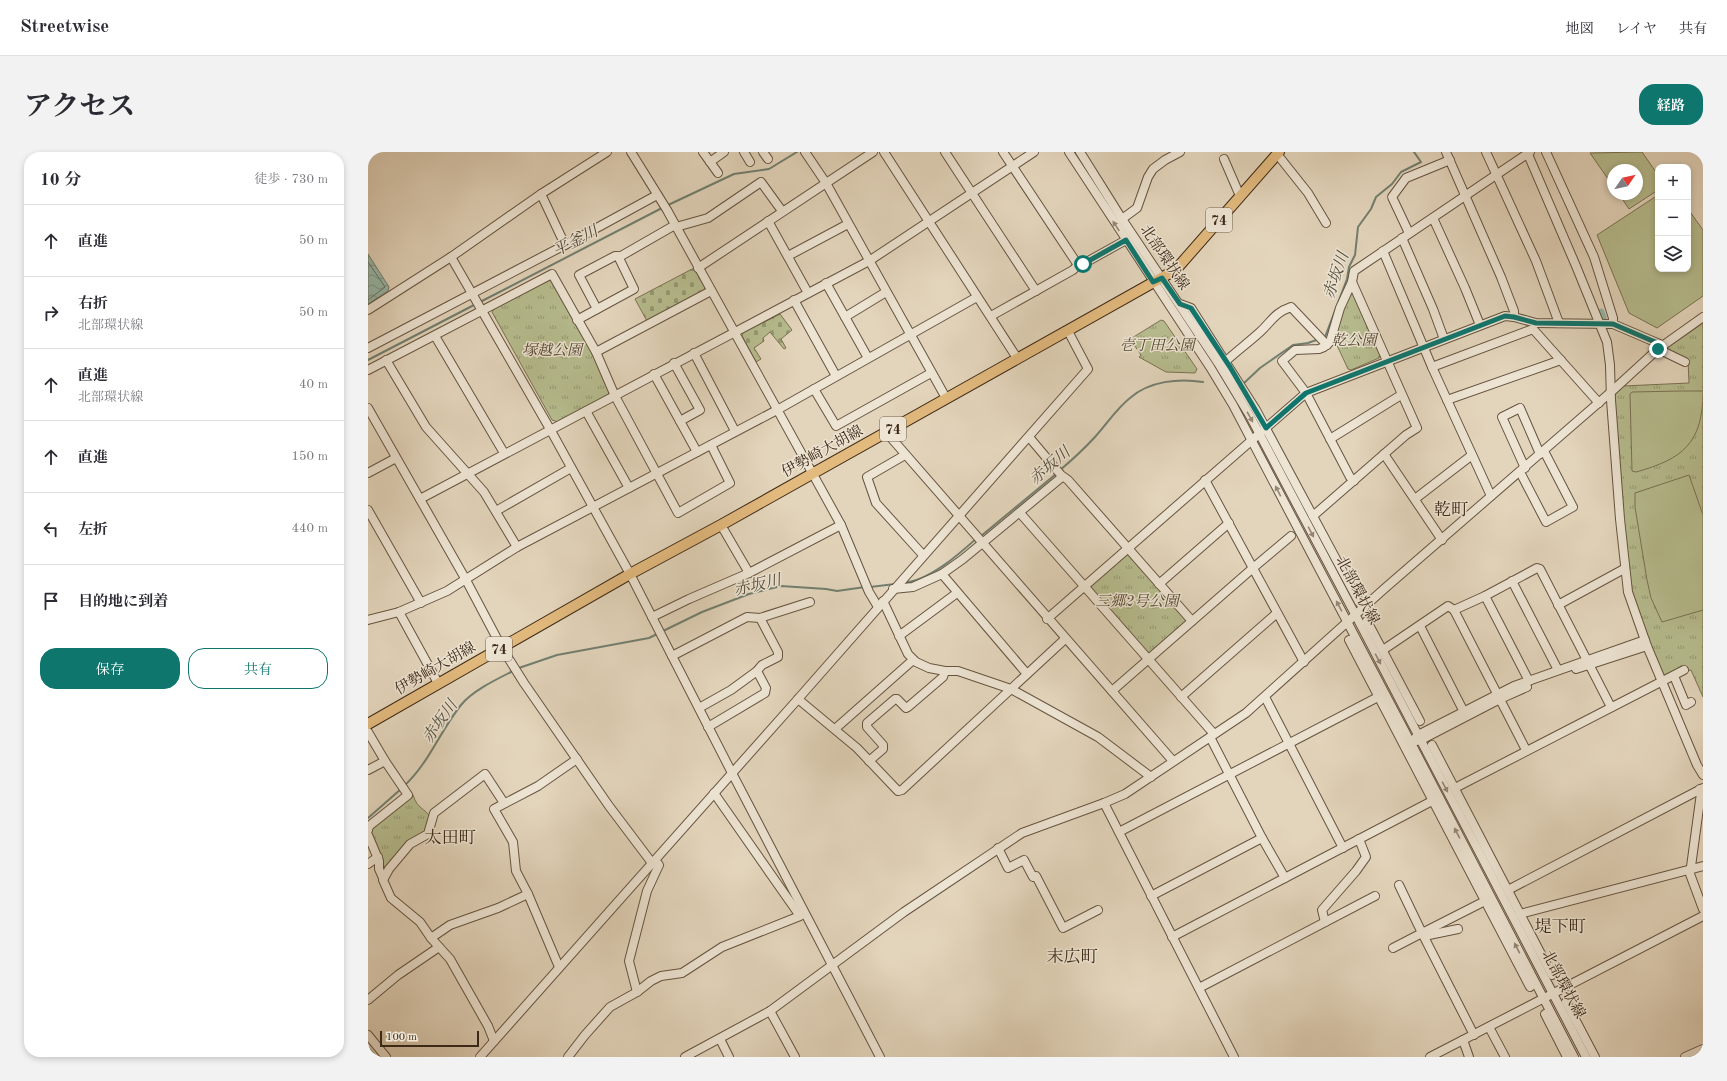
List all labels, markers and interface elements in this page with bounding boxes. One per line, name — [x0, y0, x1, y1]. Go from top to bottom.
text: Streetwise — [20, 18, 109, 37]
text: 地図 — [1566, 22, 1594, 36]
text: レイヤ — [1616, 22, 1657, 36]
text: 共有 — [1679, 22, 1707, 36]
button: 経路 — [1639, 84, 1703, 125]
text: アクセス — [24, 94, 135, 122]
north arrow — [1607, 164, 1643, 200]
map controls — [1655, 164, 1691, 272]
button: + — [1655, 164, 1691, 200]
text: 10 分 — [40, 172, 81, 189]
text: 徒歩 · 730 m — [254, 173, 328, 186]
button: − — [1655, 200, 1691, 236]
road number: 74 — [1206, 208, 1232, 232]
one-way arrow — [1113, 220, 1120, 231]
water label: 平釜川 — [550, 221, 603, 260]
street label: 北部環状線 — [1137, 221, 1193, 293]
icon: ahead — [40, 230, 62, 252]
text: 50 m — [299, 234, 328, 247]
text: 直進 — [78, 235, 108, 250]
button: layers — [1655, 236, 1691, 272]
water label: 赤坂川 — [1320, 248, 1353, 301]
route start — [1074, 255, 1092, 273]
text: 右折 — [78, 297, 108, 312]
icon: right — [40, 302, 62, 324]
text: 50 m — [299, 306, 328, 319]
text: 北部環状線 — [78, 319, 143, 332]
park label: 乾公園 — [1331, 332, 1379, 349]
park label: 壱丁田公園 — [1119, 337, 1197, 354]
route end — [1649, 340, 1667, 358]
park label: 塚越公園 — [522, 342, 585, 359]
text: 直進 — [78, 369, 108, 384]
icon: ahead — [40, 374, 62, 396]
text: 40 m — [299, 378, 328, 391]
text: 北部環状線 — [78, 391, 143, 404]
one-way arrow — [1246, 411, 1253, 423]
road number: 74 — [880, 417, 906, 441]
street label: 伊勢崎大胡線 — [779, 422, 866, 481]
water label: 赤坂川 — [1026, 442, 1075, 488]
icon: ahead — [40, 446, 62, 468]
text: 150 m — [291, 450, 328, 463]
text: 直進 — [78, 451, 108, 466]
one-way arrow — [1275, 485, 1281, 497]
district label: 乾町 — [1434, 500, 1468, 519]
icon: left — [40, 518, 62, 540]
text: 440 m — [291, 522, 328, 535]
text: 左折 — [78, 523, 108, 538]
one-way arrow — [1307, 526, 1314, 538]
street label: 北部環状線 — [1332, 553, 1383, 627]
water label: 赤坂川 — [732, 570, 785, 599]
icon: arrive — [40, 590, 62, 612]
park label: 三郷2号公園 — [1095, 593, 1182, 610]
text: 目的地に到着 — [78, 595, 168, 610]
one-way arrow — [1335, 600, 1342, 612]
road number: 74 — [486, 637, 512, 661]
street label: 伊勢崎大胡線 — [392, 639, 478, 698]
button: 保存 — [40, 648, 180, 689]
button: 共有 — [188, 648, 328, 689]
one-way arrow — [1375, 653, 1382, 665]
water label: 赤坂川 — [419, 695, 462, 746]
one-way arrow — [1441, 781, 1448, 792]
one-way arrow — [1454, 827, 1461, 839]
district label: 太田町 — [425, 828, 476, 847]
district label: 堤下町 — [1535, 917, 1586, 936]
one-way arrow — [1514, 942, 1521, 954]
district label: 末広町 — [1047, 947, 1098, 966]
street label: 北部環状線 — [1538, 947, 1589, 1021]
scale bar — [380, 1029, 479, 1048]
text: 100 m — [386, 1032, 417, 1043]

